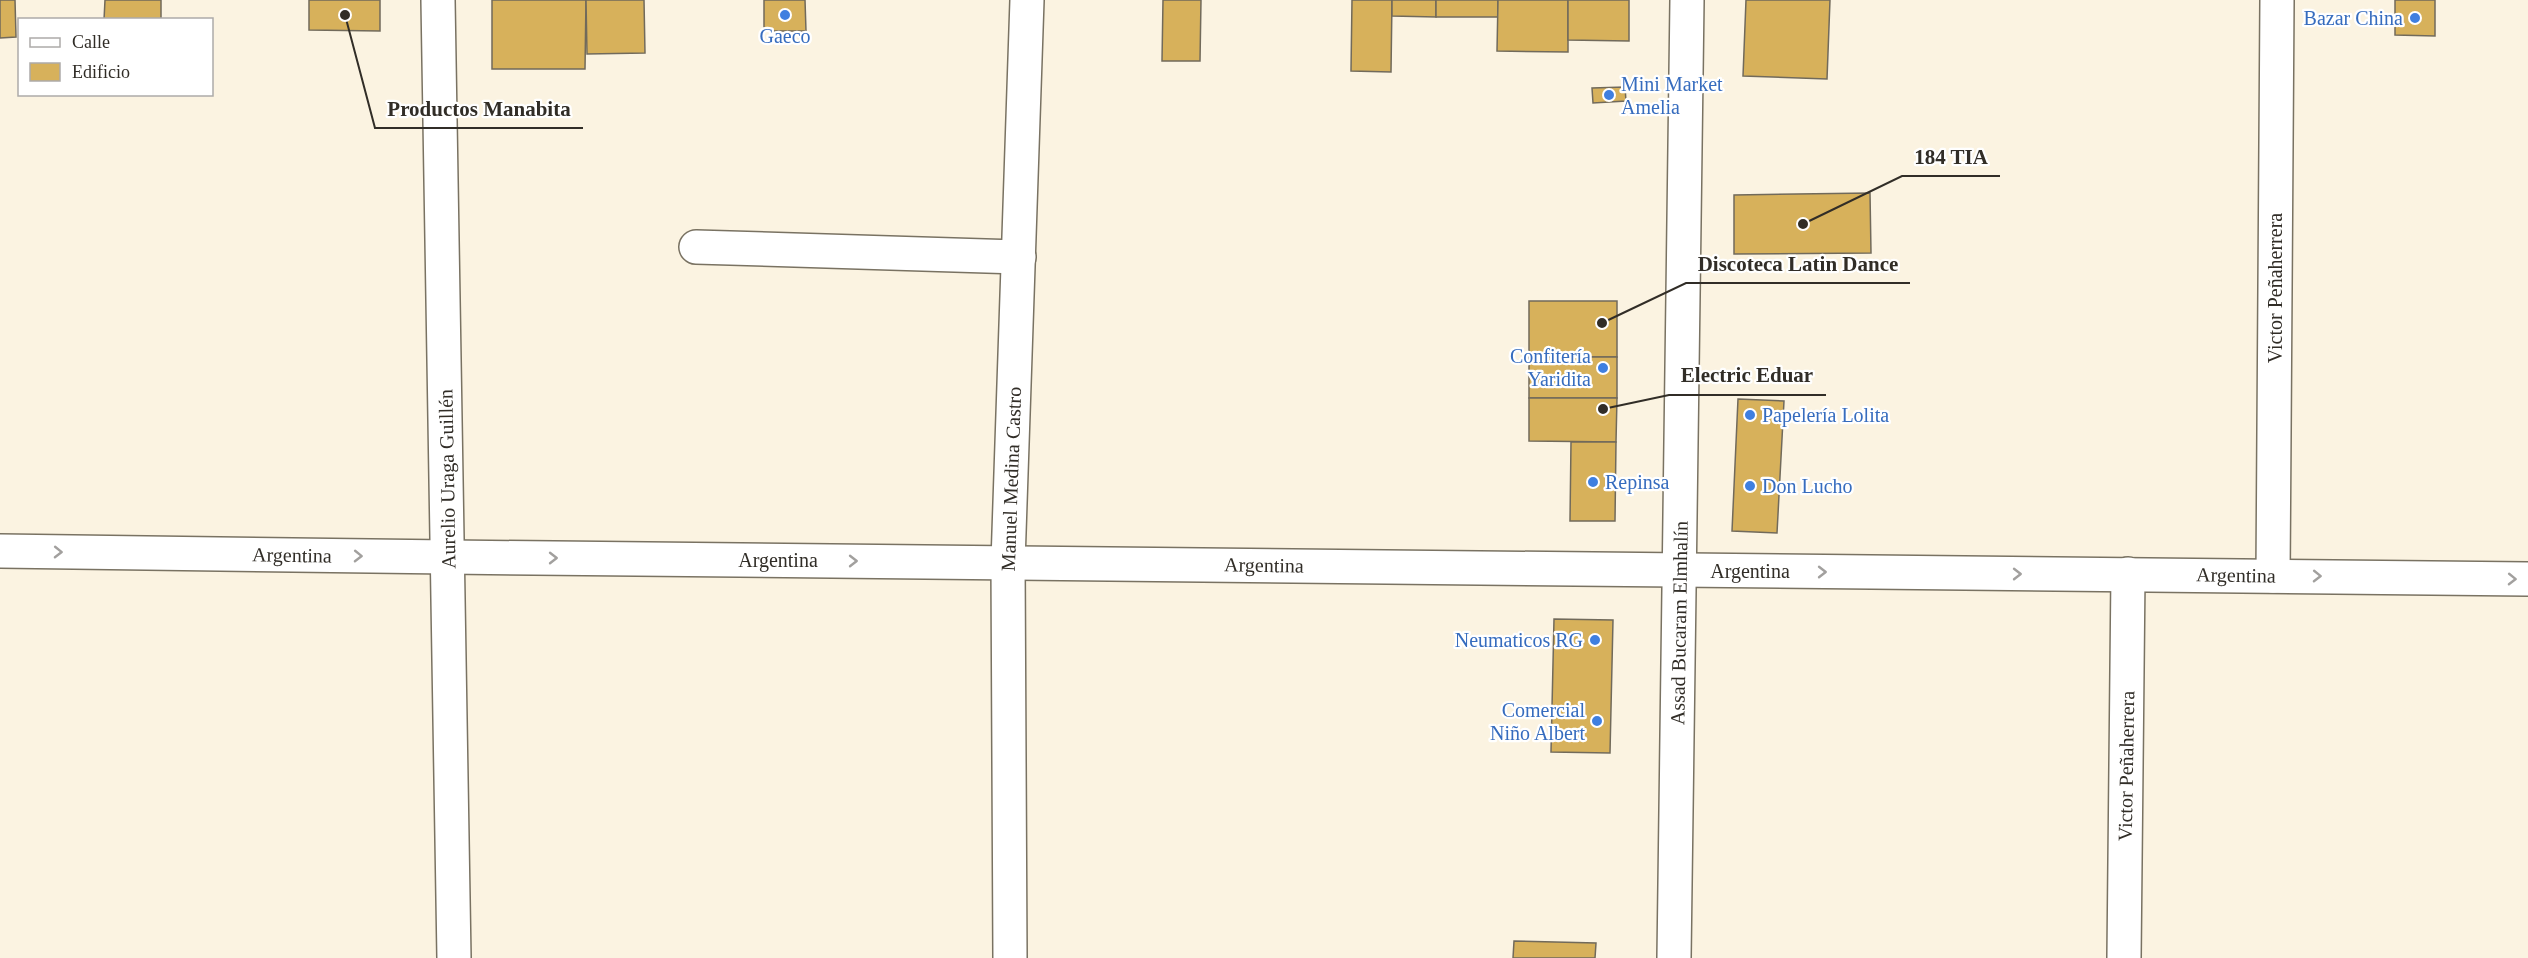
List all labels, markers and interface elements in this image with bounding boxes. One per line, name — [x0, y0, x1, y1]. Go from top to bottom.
place label: Bazar China — [2304, 7, 2403, 29]
marker: Gaeco — [778, 8, 792, 22]
marker: Bazar China — [2408, 11, 2422, 25]
legend — [18, 18, 213, 96]
place label: Gaeco — [759, 25, 811, 47]
text: Calle — [72, 32, 110, 52]
text: Edificio — [72, 62, 130, 82]
place label: Mini Market Amelia — [1621, 73, 1723, 118]
marker: Mini Market Amelia — [1602, 88, 1616, 102]
callout: Productos Manabita — [375, 89, 583, 128]
text: Productos Manabita — [387, 97, 571, 121]
callout: 184 TIA — [1902, 137, 2000, 176]
text: 184 TIA — [1914, 145, 1989, 169]
street label: Victor Peñaherrera — [2264, 213, 2286, 363]
callout: Discoteca Latin Dance — [1686, 244, 1910, 283]
text: Discoteca Latin Dance — [1698, 252, 1898, 276]
place label: Confitería Yaridita — [1510, 345, 1591, 390]
callout: Electric Eduar — [1669, 356, 1826, 395]
marker: Confitería Yaridita — [1596, 361, 1610, 375]
text: Electric Eduar — [1681, 363, 1813, 387]
street label: Manuel Medina Castro — [997, 386, 1025, 572]
street label: Aurelio Uraga Guillén — [434, 389, 461, 569]
place label: Papelería Lolita — [1762, 404, 1889, 427]
marker: Papelería Lolita — [1743, 408, 1757, 422]
place label: Repinsa — [1605, 471, 1670, 494]
marker: Repinsa — [1586, 475, 1600, 489]
place label: Don Lucho — [1762, 475, 1853, 497]
marker: Don Lucho — [1743, 479, 1757, 493]
street label: Assad Bucaram Elmhalín — [1666, 521, 1692, 725]
street label: Argentina — [252, 543, 332, 568]
one-way arrow — [54, 545, 63, 558]
street label: Argentina — [738, 549, 818, 572]
one-way arrow — [354, 550, 363, 562]
one-way arrow — [549, 552, 558, 564]
street label: Argentina — [1224, 553, 1304, 578]
one-way arrow — [849, 555, 858, 567]
street label: Argentina — [1710, 560, 1790, 583]
street label: Argentina — [2196, 563, 2276, 588]
one-way arrow — [1817, 566, 1826, 578]
one-way arrow — [2012, 567, 2021, 580]
one-way arrow — [2312, 570, 2321, 582]
one-way arrow — [2507, 572, 2516, 585]
place label: Neumaticos RG — [1455, 629, 1583, 651]
marker: Neumaticos RG — [1588, 633, 1602, 647]
street label: Victor Peñaherrera — [2114, 691, 2138, 841]
place label: Comercial Niño Albert — [1490, 699, 1585, 744]
marker: Comercial Niño Albert — [1590, 714, 1604, 728]

